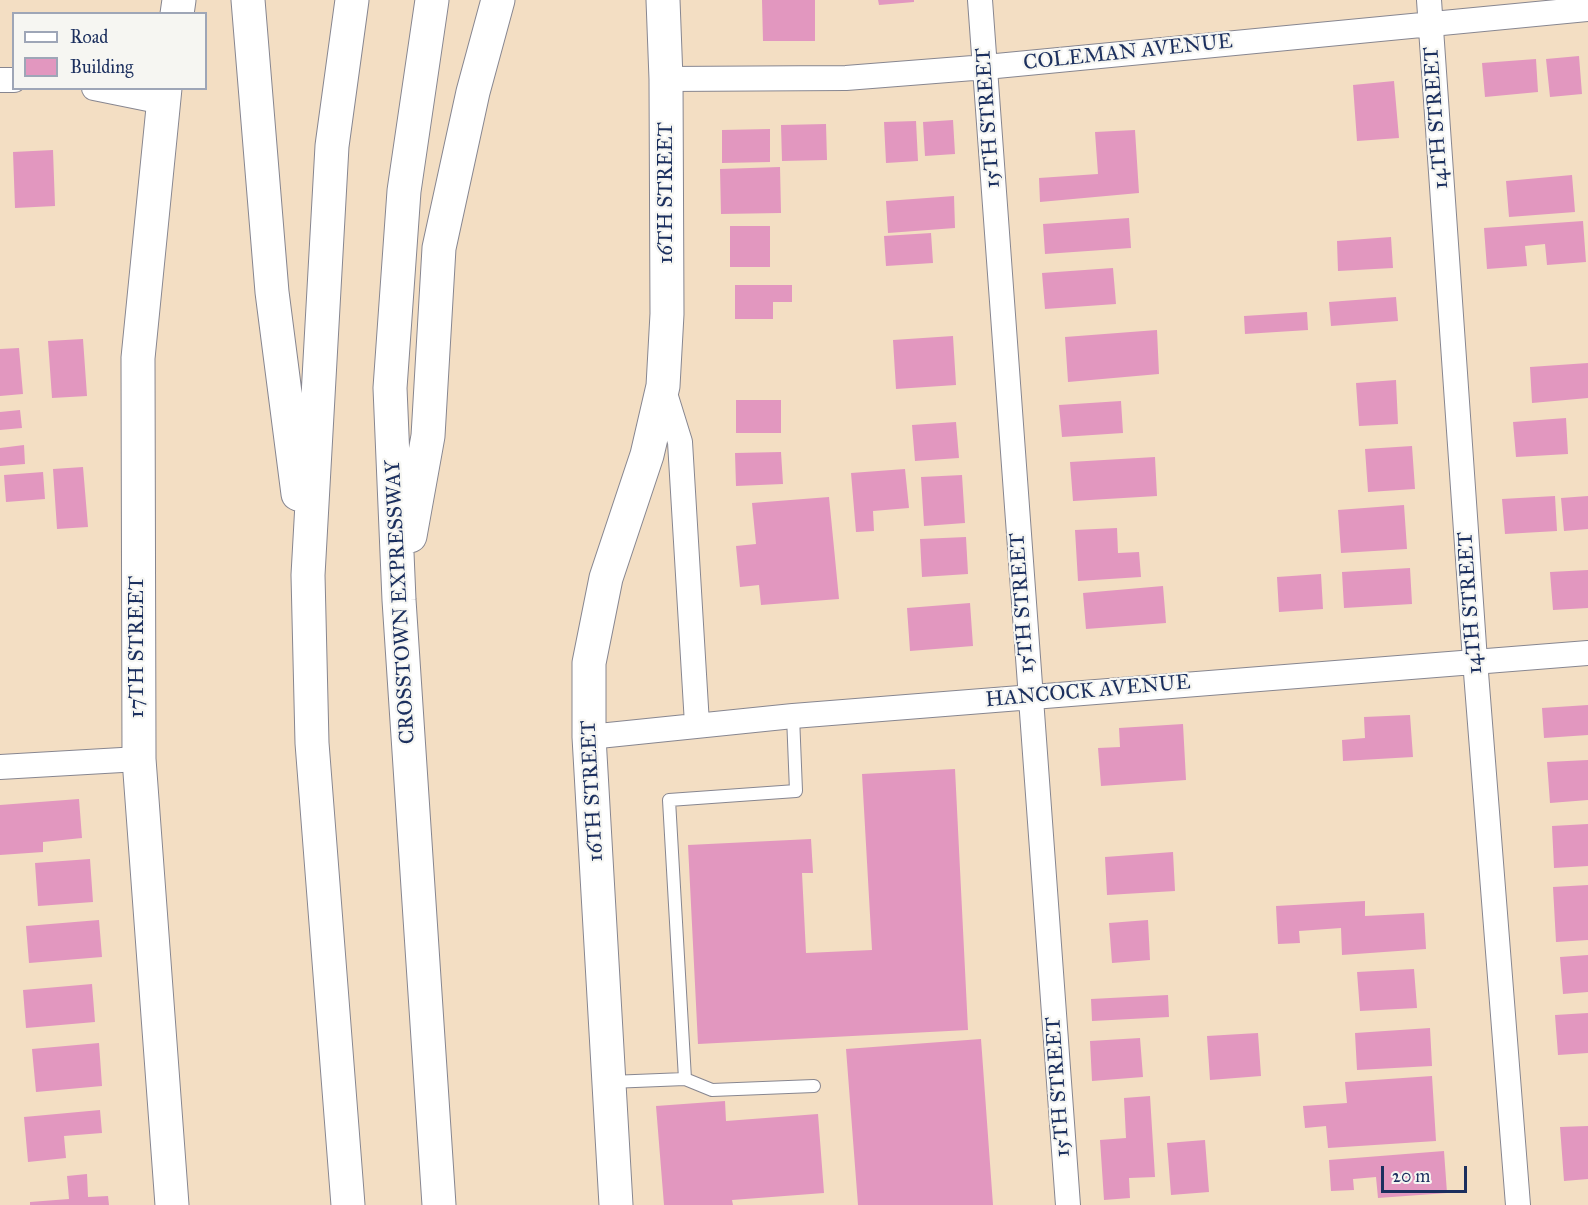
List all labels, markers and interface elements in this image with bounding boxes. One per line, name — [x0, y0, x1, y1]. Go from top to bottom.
legend — [12, 12, 207, 90]
text: Road — [70, 26, 108, 48]
street label: COLEMAN AVENUE — [1022, 29, 1234, 77]
street label: 14TH STREET — [1419, 46, 1455, 190]
street label: 15TH STREET — [972, 47, 1006, 189]
text: Building — [70, 56, 133, 78]
street label: 16TH STREET — [654, 122, 680, 264]
street label: CROSSTOWN EXPRESSWAY — [381, 459, 421, 745]
street label: 14TH STREET — [1453, 531, 1489, 675]
street label: 15TH STREET — [1006, 532, 1040, 674]
street label: 17TH STREET — [125, 576, 151, 718]
street label: HANCOCK AVENUE — [984, 670, 1192, 714]
street label: 16TH STREET — [577, 720, 609, 862]
street label: 15TH STREET — [1042, 1016, 1076, 1158]
scale bar — [1384, 1154, 1470, 1192]
text: 20 m — [1392, 1165, 1430, 1187]

